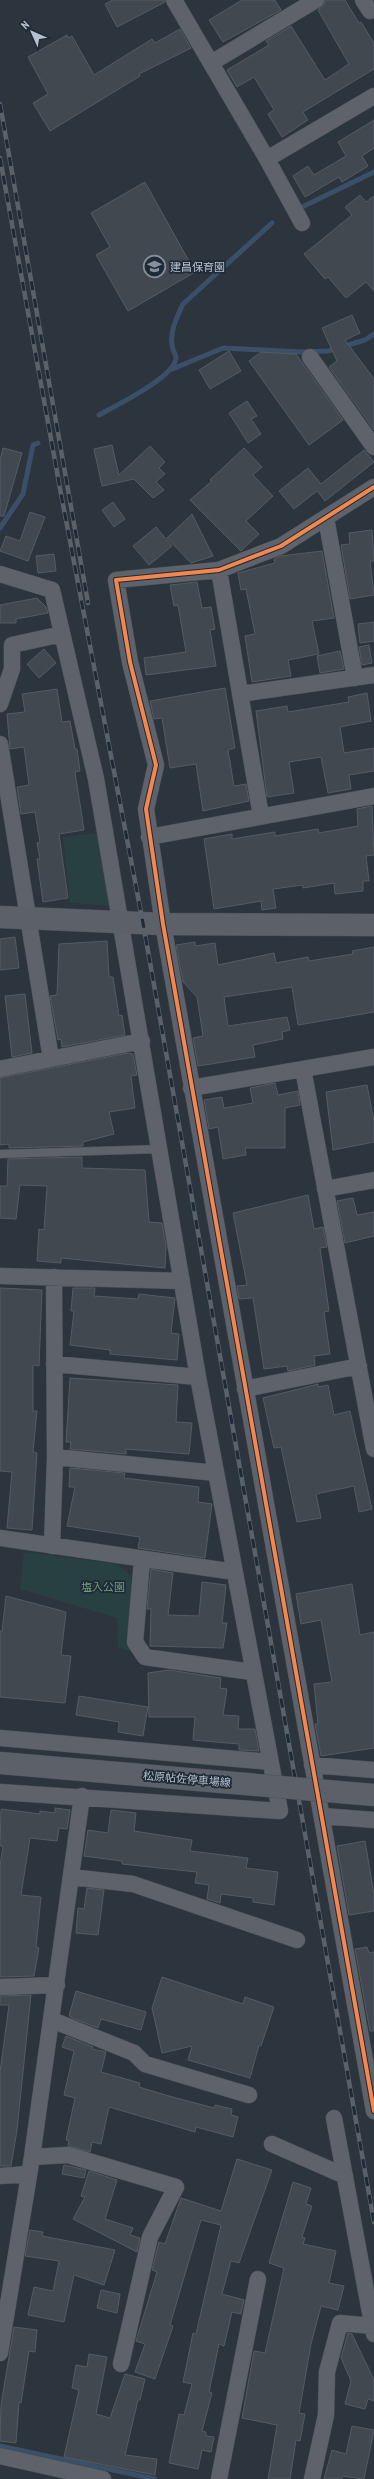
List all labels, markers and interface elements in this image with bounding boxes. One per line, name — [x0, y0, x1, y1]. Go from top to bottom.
north arrow — [12, 12, 52, 52]
text: N — [18, 18, 32, 32]
school or university icon: 建昌保育園 — [142, 254, 168, 280]
place label: 建昌保育園 — [170, 260, 225, 274]
park label: 塩入公園 — [81, 1580, 125, 1594]
street label: 松原帖佐停車場線 — [143, 1768, 231, 1790]

